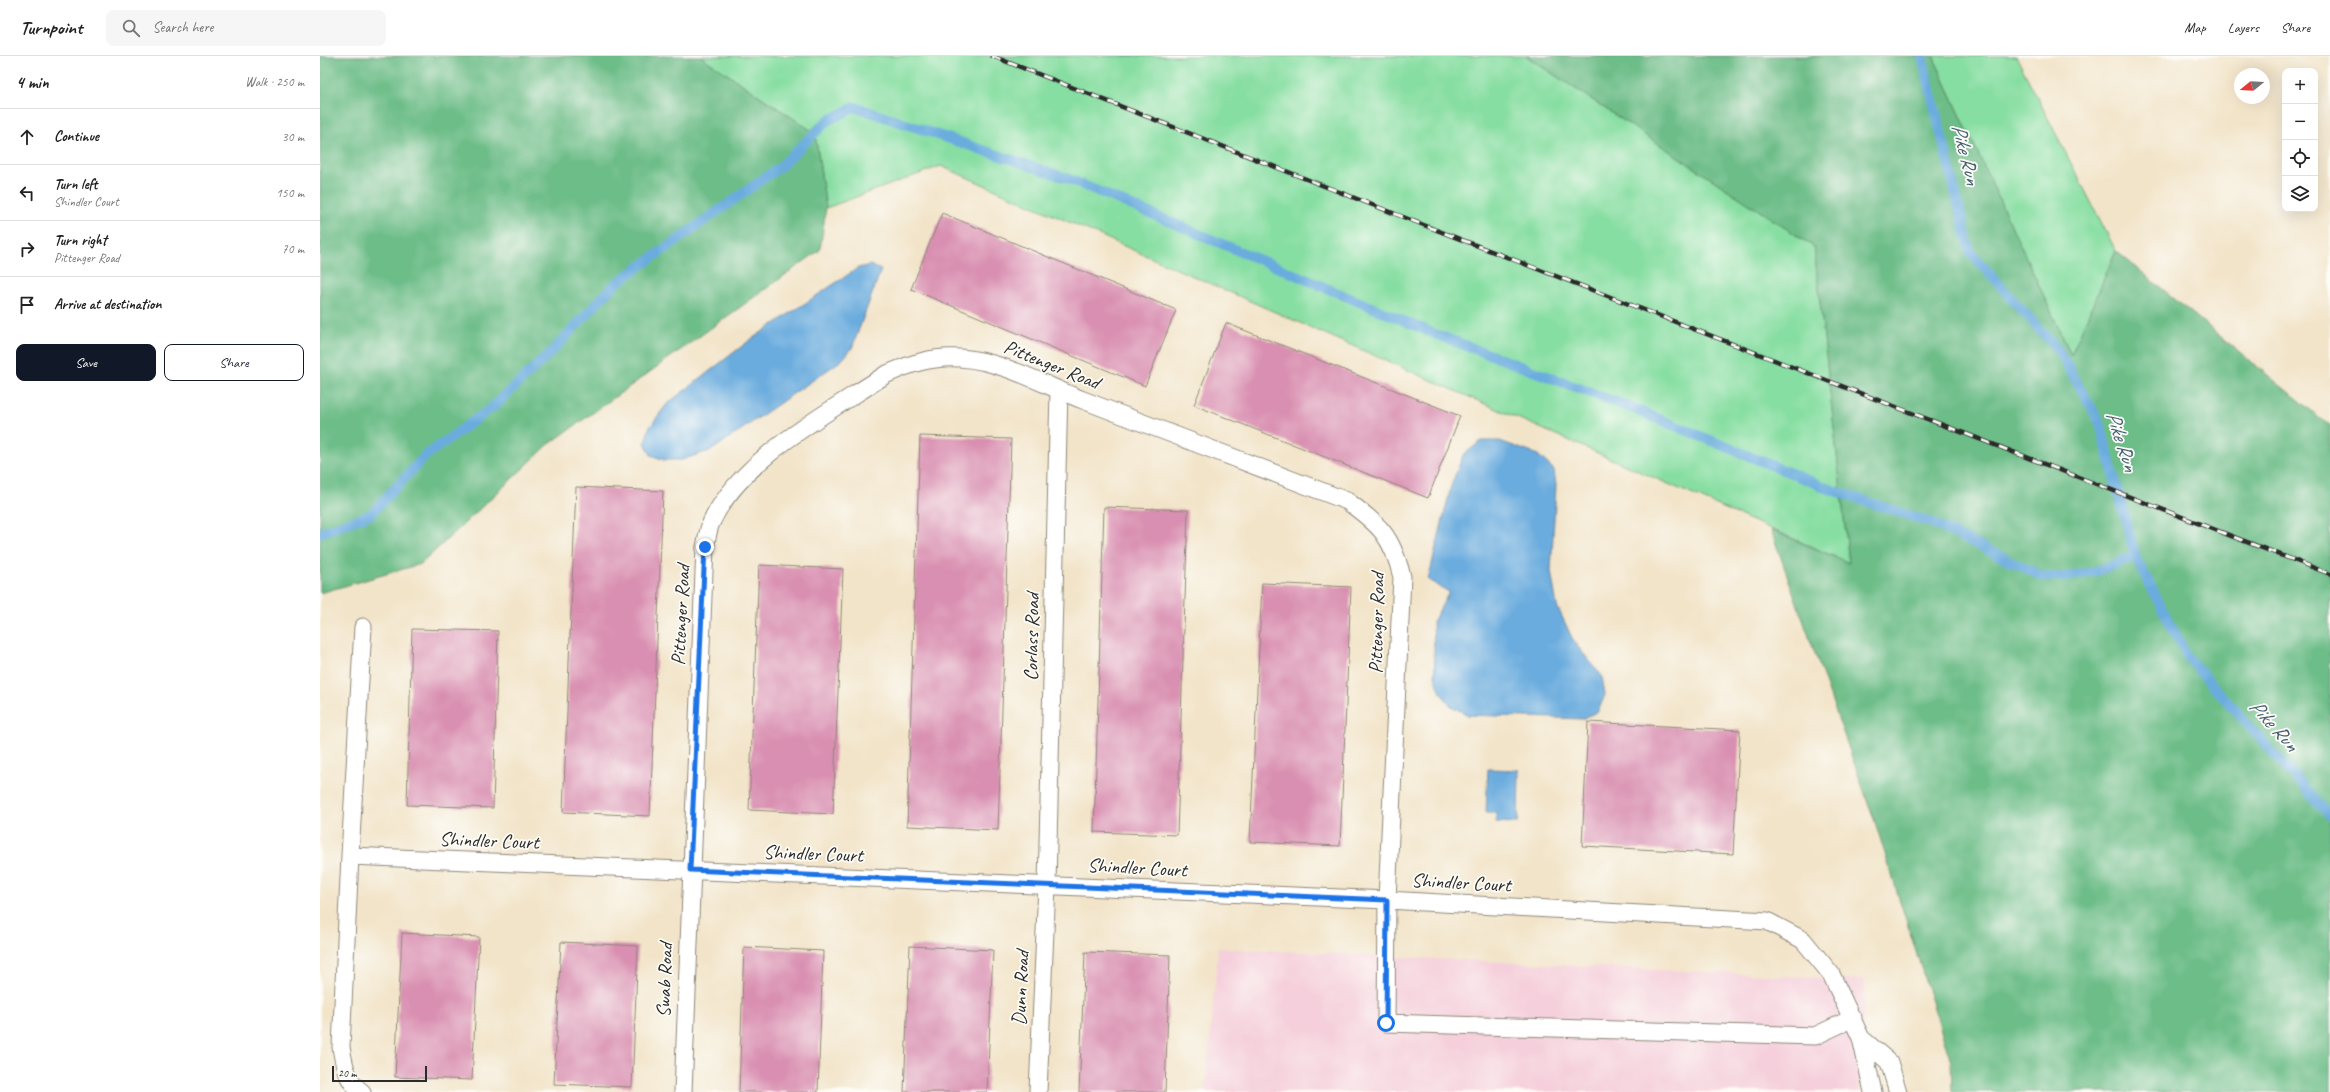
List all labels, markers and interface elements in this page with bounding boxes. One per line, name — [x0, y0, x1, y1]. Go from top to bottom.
search box — [106, 10, 386, 46]
text: Turnpoint — [20, 16, 82, 40]
icon: search — [120, 17, 142, 39]
text: Search here — [152, 18, 214, 37]
text: Map — [2184, 19, 2206, 36]
text: Layers — [2228, 19, 2259, 36]
text: Share — [2281, 19, 2310, 36]
north arrow — [2234, 68, 2270, 104]
map controls — [2282, 68, 2318, 212]
button: + — [2282, 68, 2318, 104]
text: 4 min — [16, 72, 49, 93]
text: Walk · 250 m — [245, 74, 304, 90]
button: − — [2282, 104, 2318, 140]
water label: Pike Run — [1946, 121, 1986, 188]
icon: ahead — [16, 126, 38, 148]
text: Continue — [54, 127, 99, 146]
text: 30 m — [282, 129, 304, 145]
button: locate — [2282, 140, 2318, 176]
text: Turn left — [54, 175, 97, 194]
button: layers — [2282, 176, 2318, 212]
icon: left — [16, 182, 38, 204]
text: 150 m — [276, 185, 304, 201]
text: Shindler Court — [54, 194, 119, 210]
text: Turn right — [54, 231, 107, 250]
icon: right — [16, 238, 38, 260]
text: 70 m — [282, 241, 304, 257]
text: Pittenger Road — [54, 250, 120, 266]
icon: arrive — [16, 294, 38, 316]
text: Arrive at destination — [54, 295, 161, 314]
street label: Pittenger Road — [1000, 334, 1106, 396]
button: Save — [16, 344, 156, 381]
button: Share — [164, 344, 304, 381]
water label: Pike Run — [2100, 408, 2144, 476]
route end — [696, 538, 714, 556]
street label: Pittenger Road — [665, 561, 696, 666]
street label: Pittenger Road — [1363, 569, 1390, 674]
street label: Corlass Road — [1018, 590, 1045, 681]
water label: Pike Run — [2244, 694, 2305, 758]
street label: Shindler Court — [439, 826, 542, 855]
street label: Shindler Court — [763, 839, 866, 868]
street label: Shindler Court — [1087, 852, 1190, 883]
street label: Shindler Court — [1411, 867, 1514, 898]
street label: Swab Road — [651, 939, 678, 1018]
street label: Dunn Road — [1006, 947, 1035, 1026]
route start — [1377, 1014, 1395, 1032]
scale bar — [332, 1064, 427, 1083]
text: 20 m — [338, 1066, 357, 1080]

